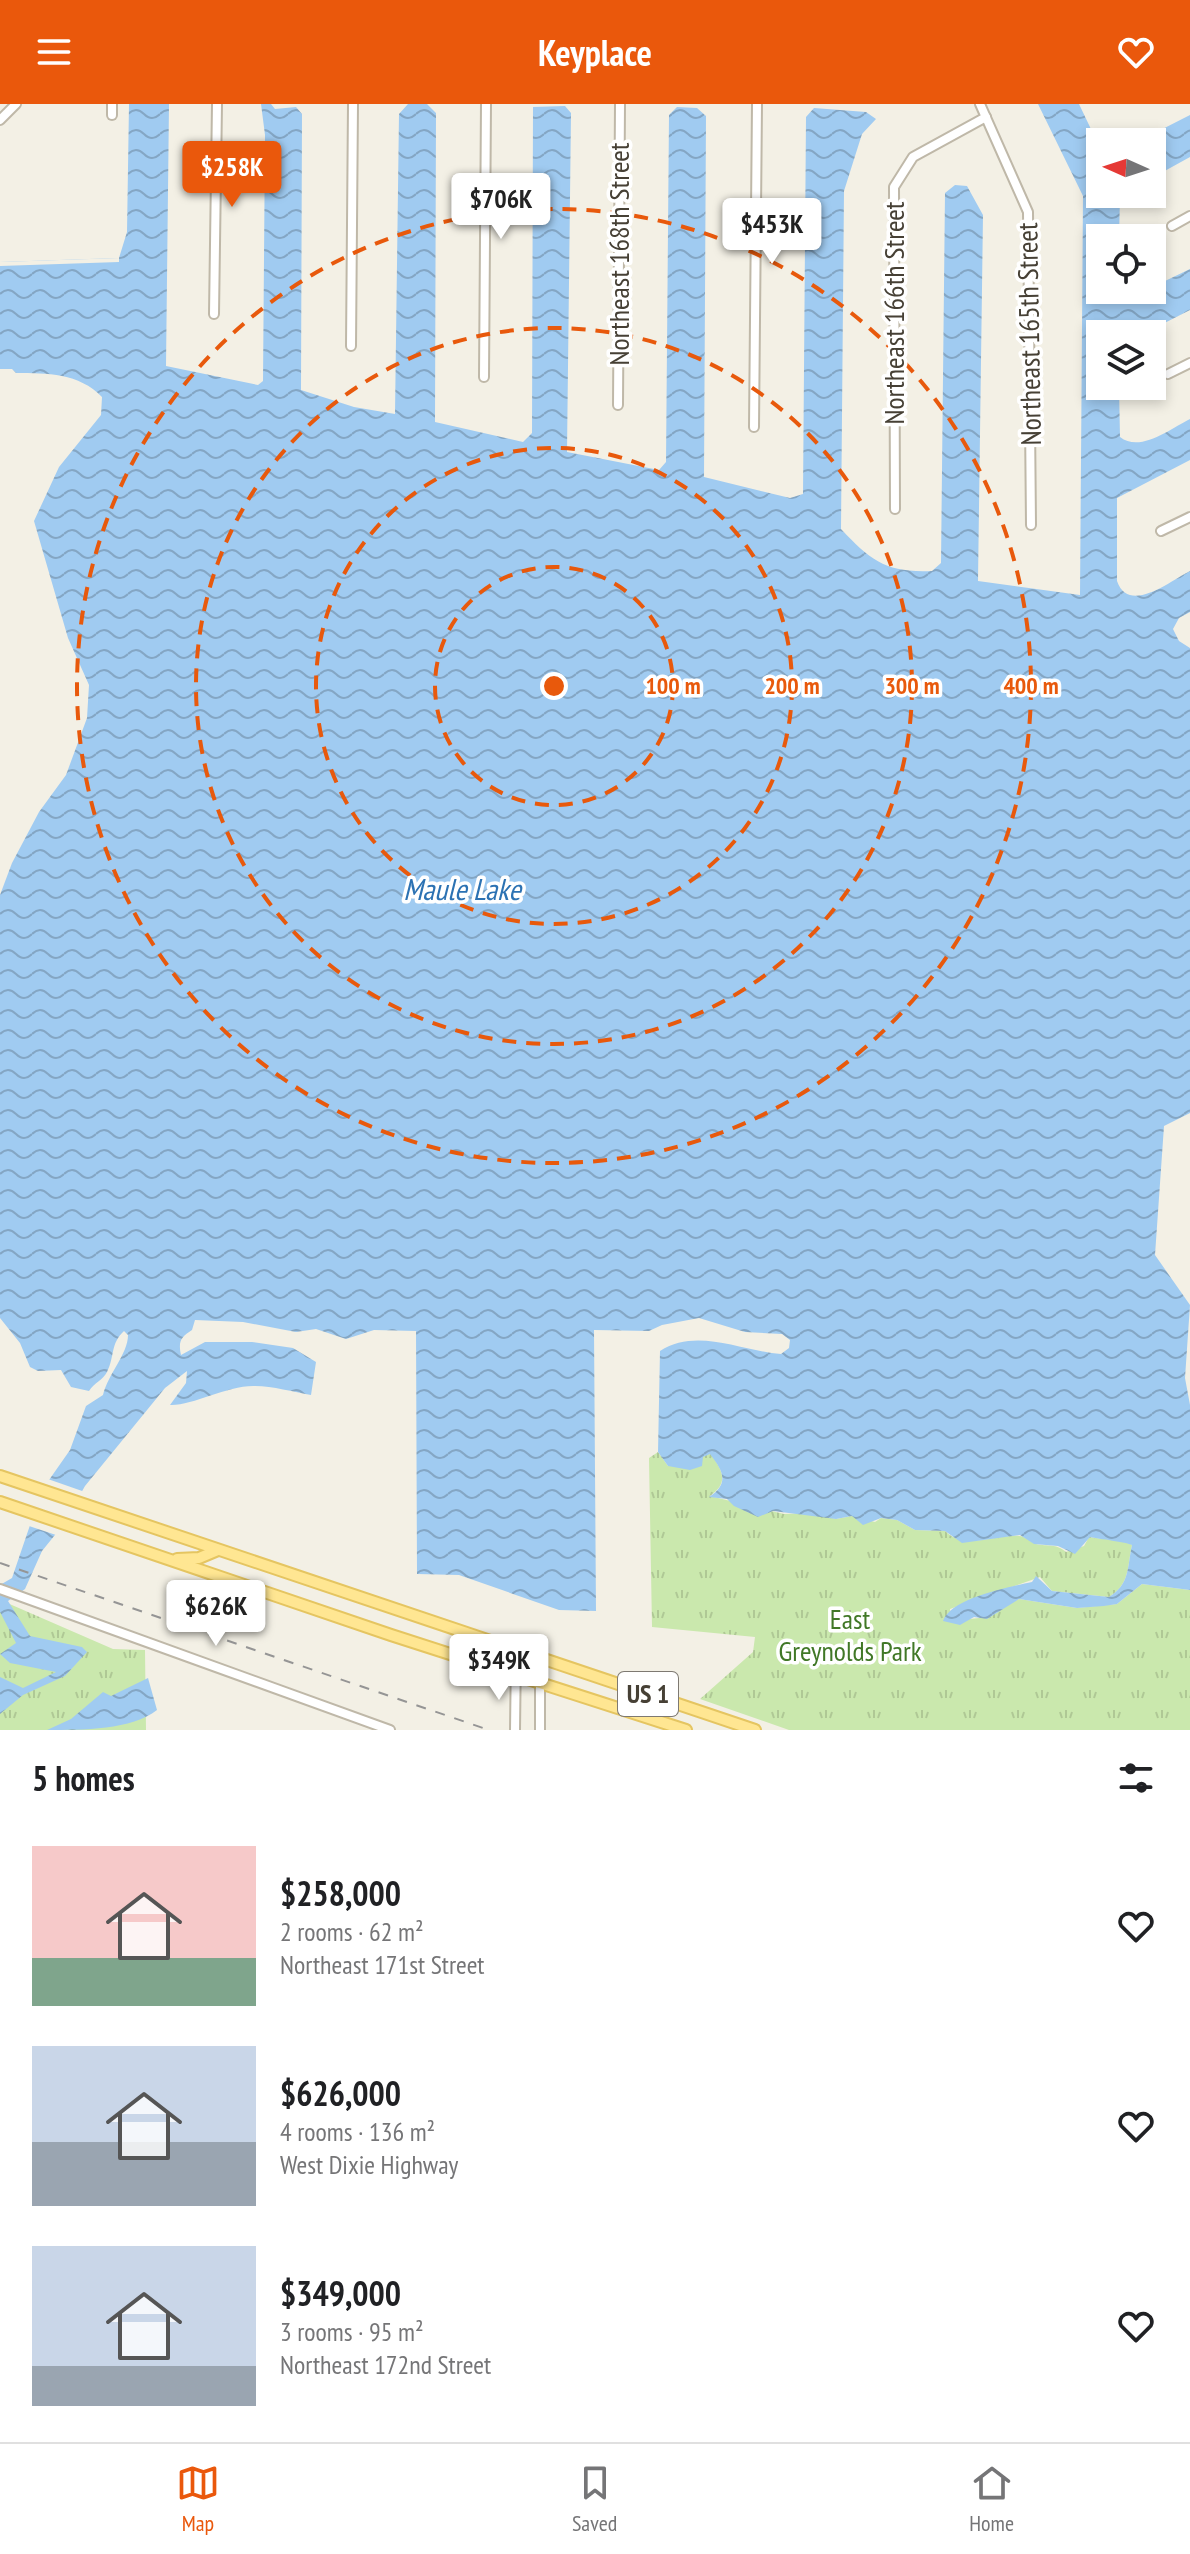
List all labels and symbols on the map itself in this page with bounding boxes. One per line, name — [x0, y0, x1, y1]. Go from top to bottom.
north arrow — [1086, 128, 1166, 208]
pin: $258K — [176, 141, 288, 209]
street label: Northeast 168th Street — [600, 142, 637, 366]
pin: $706K — [445, 173, 557, 241]
pin: $453K — [716, 198, 828, 266]
street label: Northeast 166th Street — [875, 201, 912, 425]
street label: Northeast 165th Street — [1008, 222, 1049, 446]
text: 100 m — [645, 670, 701, 701]
text: 200 m — [764, 670, 820, 701]
text: 300 m — [884, 670, 940, 701]
text: 400 m — [1003, 670, 1059, 701]
centre of rings — [540, 672, 568, 700]
water label: Maule Lake — [403, 869, 522, 908]
pin: $626K — [160, 1580, 272, 1648]
park label: East Greynolds Park — [778, 1600, 922, 1669]
pin: $349K — [443, 1634, 555, 1702]
road number: US 1 — [618, 1672, 678, 1716]

